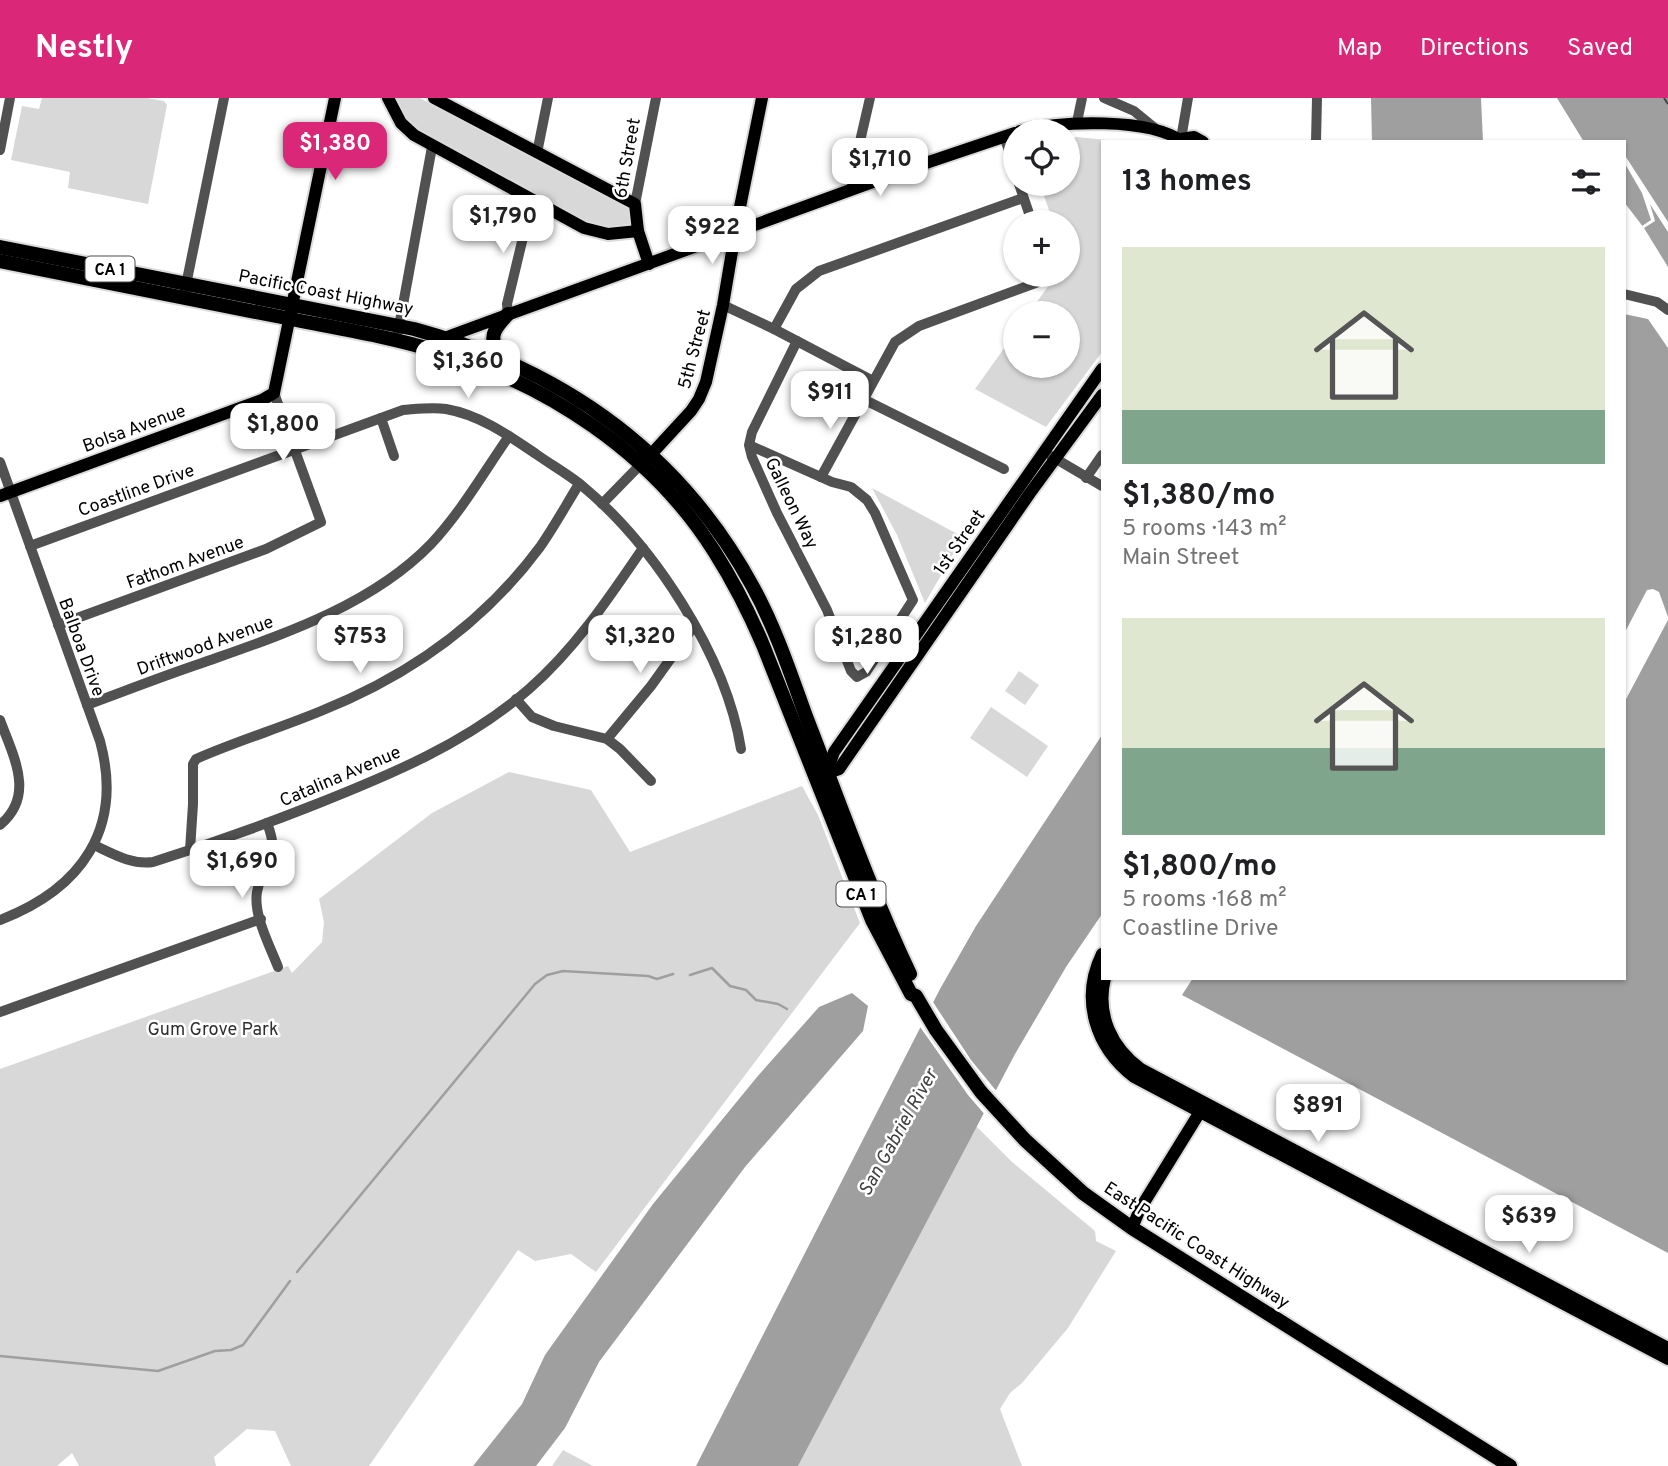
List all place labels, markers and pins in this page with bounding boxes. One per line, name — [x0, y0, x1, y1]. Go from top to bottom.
pin: $1,380 — [278, 122, 392, 182]
pin: $1,710 — [823, 139, 937, 198]
pin: $1,790 — [446, 195, 560, 255]
pin: $922 — [671, 206, 753, 266]
pin: $1,360 — [411, 341, 525, 400]
pin: $911 — [789, 372, 871, 431]
pin: $1,800 — [226, 404, 340, 463]
pin: $753 — [319, 616, 401, 675]
pin: $1,320 — [583, 616, 697, 675]
pin: $1,280 — [810, 616, 924, 676]
pin: $1,690 — [185, 840, 299, 900]
pin: $891 — [1277, 1084, 1359, 1144]
pin: $639 — [1488, 1196, 1570, 1255]

